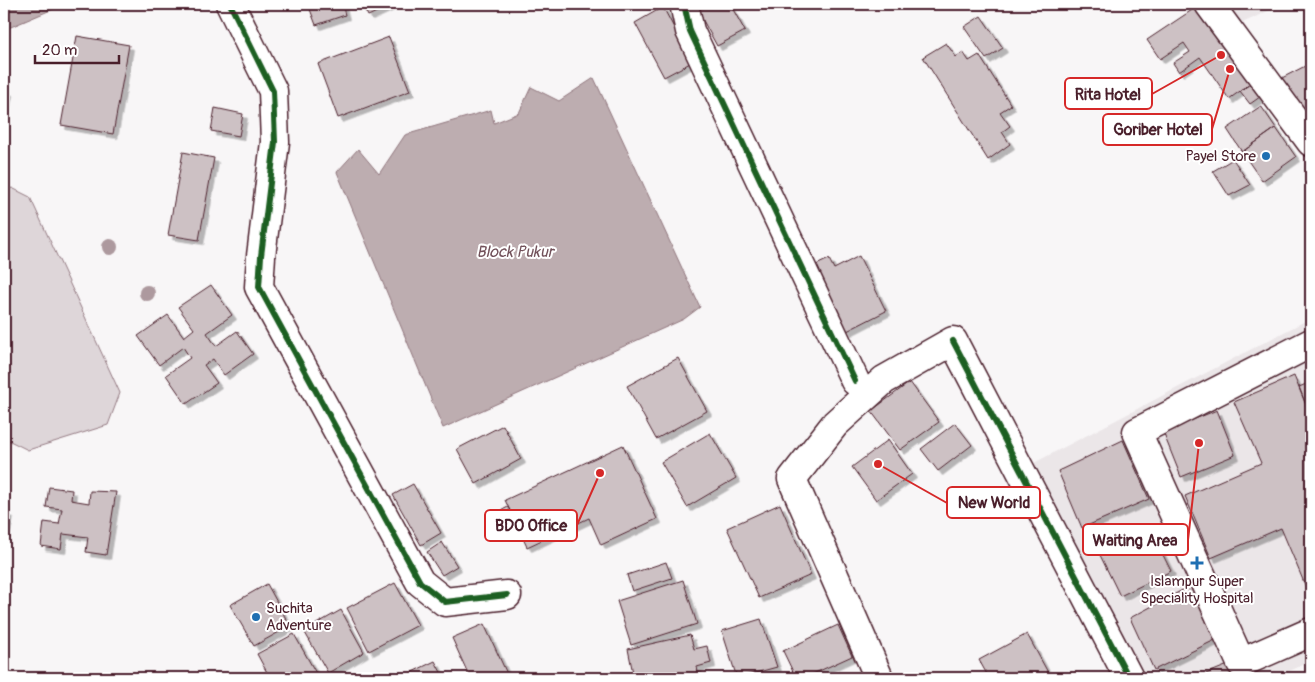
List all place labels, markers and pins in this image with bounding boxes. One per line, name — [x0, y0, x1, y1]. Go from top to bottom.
callout: Rita Hotel — [1065, 78, 1152, 109]
callout: Goriber Hotel — [1103, 114, 1212, 145]
place label: Payel Store — [1186, 147, 1257, 166]
marker: Payel Store — [1260, 150, 1272, 162]
callout: New World — [947, 487, 1040, 518]
callout: BDO Office — [485, 510, 577, 541]
callout: Waiting Area — [1083, 524, 1188, 555]
marker: Islampur Super Speciality Hospital — [1190, 556, 1204, 570]
place label: Islampur Super Speciality Hospital — [1140, 572, 1254, 608]
place label: Suchita Adventure — [266, 599, 332, 635]
marker: Suchita Adventure — [250, 611, 262, 623]

